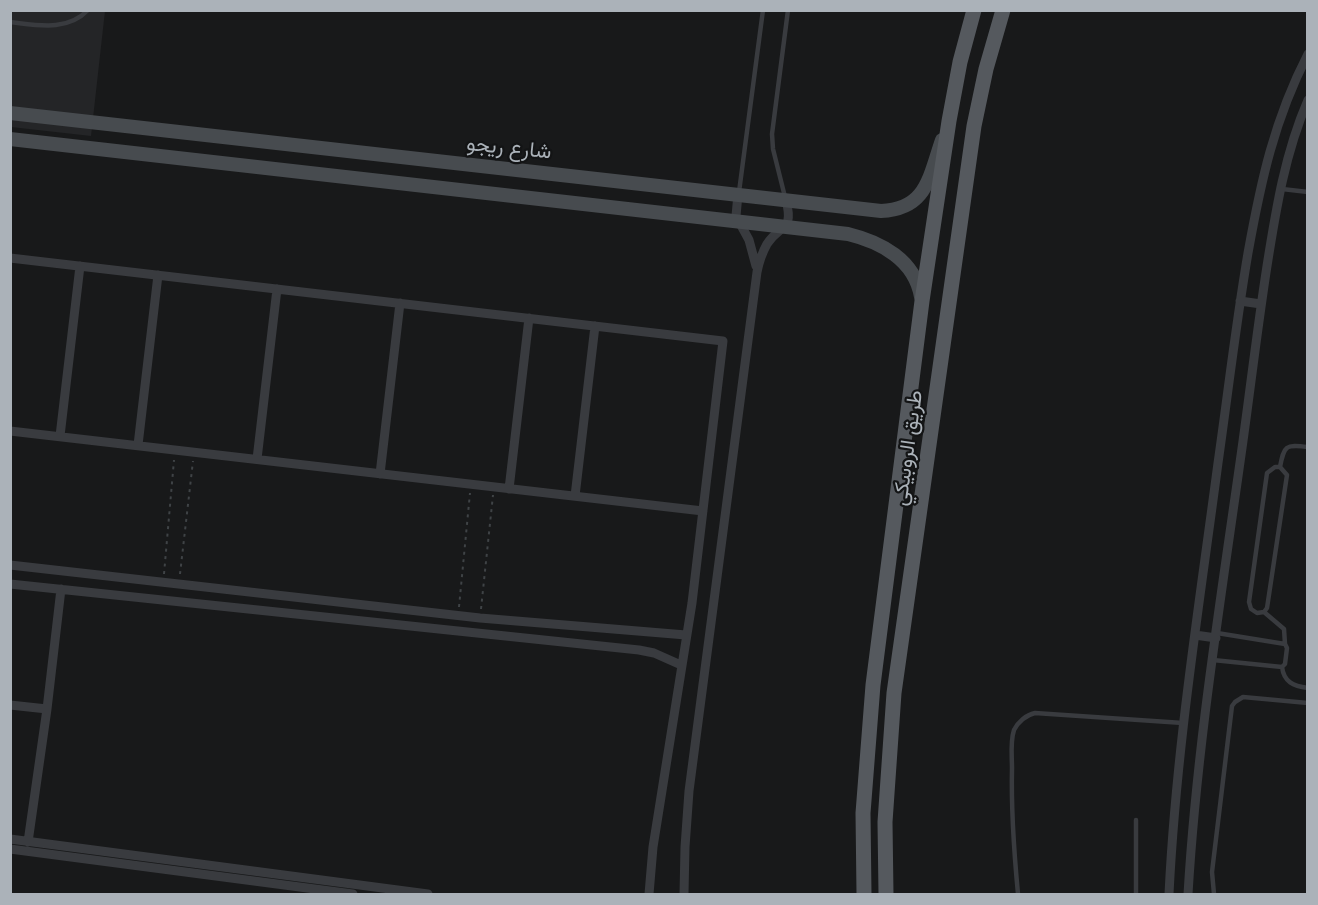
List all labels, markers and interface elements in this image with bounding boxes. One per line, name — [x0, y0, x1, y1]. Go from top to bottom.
street label: شارع ريجو — [465, 131, 553, 165]
street label: طريق الروبيكي — [887, 389, 929, 507]

